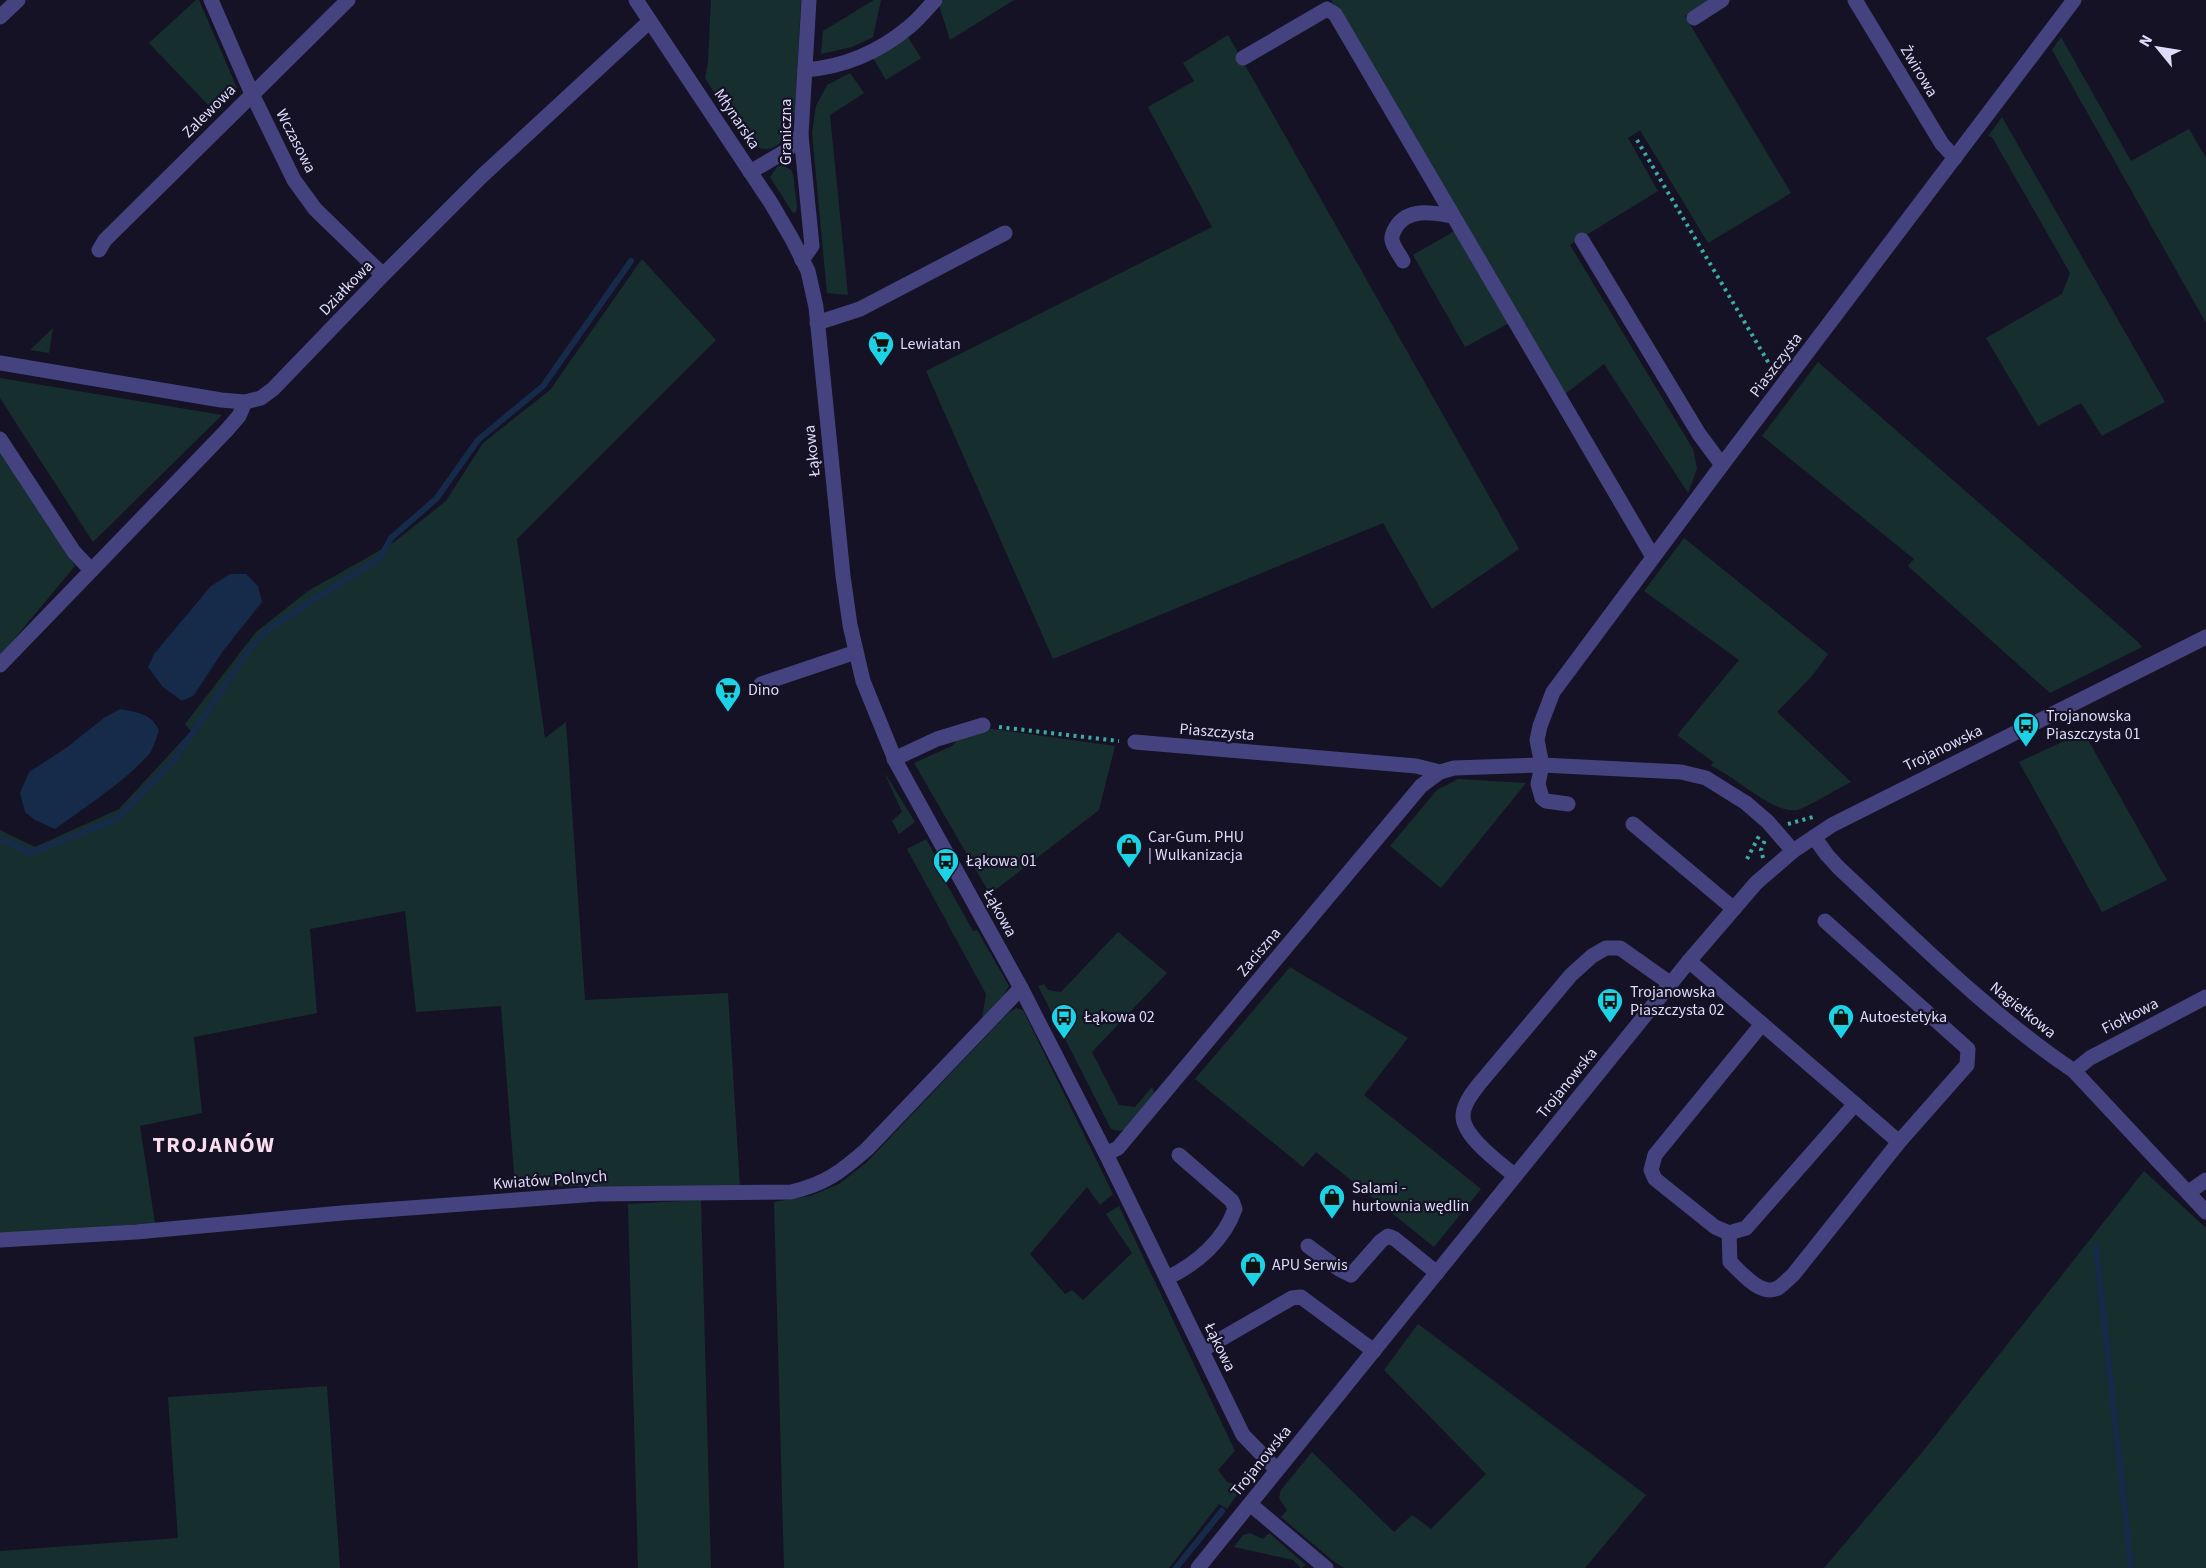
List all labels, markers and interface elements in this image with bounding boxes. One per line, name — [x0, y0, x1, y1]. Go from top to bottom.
north arrow — [2128, 18, 2188, 78]
text: N — [2134, 31, 2158, 51]
street label: Żwirowa — [1895, 41, 1943, 101]
street label: Zalewowa — [177, 79, 241, 143]
street label: Młynarska — [709, 84, 765, 154]
street label: Graniczna — [775, 99, 797, 165]
street label: Wczasowa — [271, 105, 321, 177]
street label: Działkowa — [314, 256, 378, 320]
street label: Piaszczysta — [1745, 328, 1807, 402]
supermarket icon: Lewiatan — [866, 329, 896, 367]
place label: Lewiatan — [900, 333, 961, 355]
street label: Łąkowa — [798, 424, 826, 479]
supermarket icon: Dino — [713, 675, 743, 713]
place label: Dino — [748, 679, 779, 701]
place label: Trojanowska Piaszczysta 01 — [2046, 705, 2141, 745]
bus stop icon: Trojanowska Piaszczysta 01 — [2011, 710, 2041, 748]
street label: Piaszczysta — [1178, 718, 1256, 746]
street label: Trojanowska — [1900, 719, 1986, 777]
place label: Car-Gum. PHU | Wulkanizacja — [1148, 826, 1244, 866]
shop icon: Car-Gum. PHU | Wulkanizacja — [1114, 831, 1144, 869]
bus stop icon: Łąkowa 01 — [931, 846, 961, 884]
place label: Łąkowa 01 — [965, 850, 1037, 872]
street label: Łąkowa — [977, 884, 1022, 941]
street label: Zaciszna — [1232, 923, 1286, 981]
street label: Nagietkowa — [1985, 977, 2061, 1043]
place label: Trojanowska Piaszczysta 02 — [1630, 981, 1725, 1021]
bus stop icon: Trojanowska Piaszczysta 02 — [1595, 986, 1625, 1024]
street label: Fiołkowa — [2098, 992, 2162, 1040]
bus stop icon: Łąkowa 02 — [1049, 1002, 1079, 1040]
shop icon: Autoestetyka — [1826, 1002, 1856, 1040]
place label: Łąkowa 02 — [1083, 1006, 1155, 1028]
place label: Autoestetyka — [1860, 1006, 1947, 1028]
street label: Trojanowska — [1532, 1043, 1602, 1123]
district label: TROJANÓW — [153, 1129, 275, 1161]
street label: Kwiatów Polnych — [492, 1165, 608, 1195]
place label: Salami - hurtownia wędlin — [1352, 1177, 1469, 1217]
shop icon: Salami - hurtownia wędlin — [1317, 1182, 1347, 1220]
shop icon: APU Serwis — [1238, 1250, 1268, 1288]
place label: APU Serwis — [1272, 1254, 1348, 1276]
street label: Łąkowa — [1198, 1318, 1241, 1375]
street label: Trojanowska — [1226, 1421, 1296, 1501]

